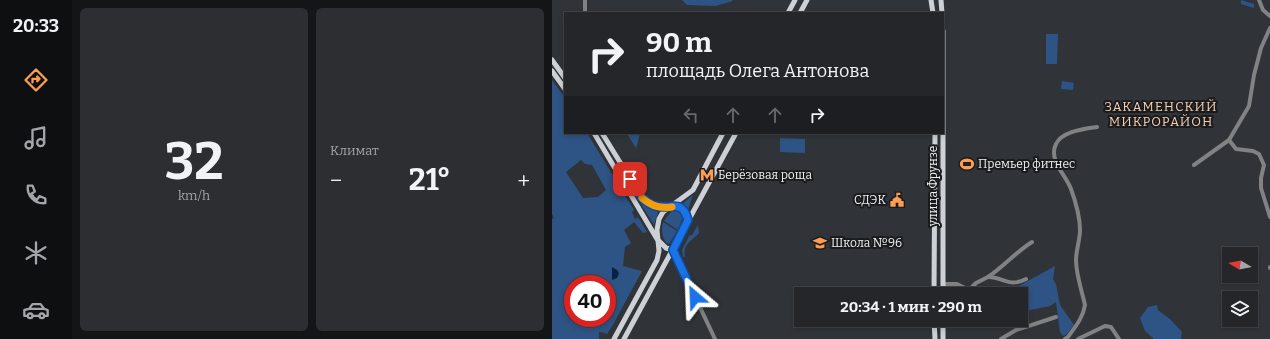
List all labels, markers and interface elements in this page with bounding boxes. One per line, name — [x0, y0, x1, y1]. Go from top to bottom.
text: 20:33 — [13, 15, 59, 37]
text: 90 m — [646, 26, 712, 59]
icon: right — [580, 28, 632, 80]
text: площадь Олега Антонова — [646, 60, 869, 82]
icon: directions — [22, 66, 50, 94]
district label: ЗАКАМЕНСКИЙ МИКРОРАЙОН — [1105, 99, 1217, 129]
icon: left — [680, 104, 702, 126]
icon: ahead — [722, 104, 744, 126]
icon: ahead — [764, 104, 786, 126]
icon: right — [806, 104, 828, 126]
icon: music — [22, 124, 50, 152]
text: 32 — [164, 130, 224, 193]
text: Климат — [330, 143, 379, 158]
street label: улица Фрунзе — [926, 146, 940, 227]
sports icon: Премьер фитнес — [959, 156, 975, 172]
place label: Премьер фитнес — [978, 157, 1075, 171]
text: 21° — [409, 162, 451, 198]
pin — [613, 162, 647, 196]
text: − — [330, 167, 342, 194]
text: + — [517, 167, 530, 194]
metro station icon: Берёзовая роща — [699, 167, 715, 183]
icon: arrive — [619, 168, 641, 190]
place label: Берёзовая роща — [718, 168, 812, 182]
icon: phone — [22, 181, 50, 209]
text: km/h — [178, 188, 210, 203]
public building icon: СДЭК — [889, 192, 905, 208]
place label: СДЭК — [854, 193, 886, 207]
school or university icon: Школа №96 — [812, 235, 828, 251]
place label: Школа №96 — [831, 236, 902, 250]
icon: climate — [22, 239, 50, 267]
north arrow — [1222, 247, 1258, 283]
map controls — [1222, 247, 1258, 327]
speed limit sign: 40 — [564, 275, 616, 327]
position arrow — [674, 276, 716, 318]
button: layers — [1222, 291, 1258, 327]
icon: car — [22, 296, 50, 324]
text: 20:34 · 1 мин · 290 m — [840, 298, 982, 316]

